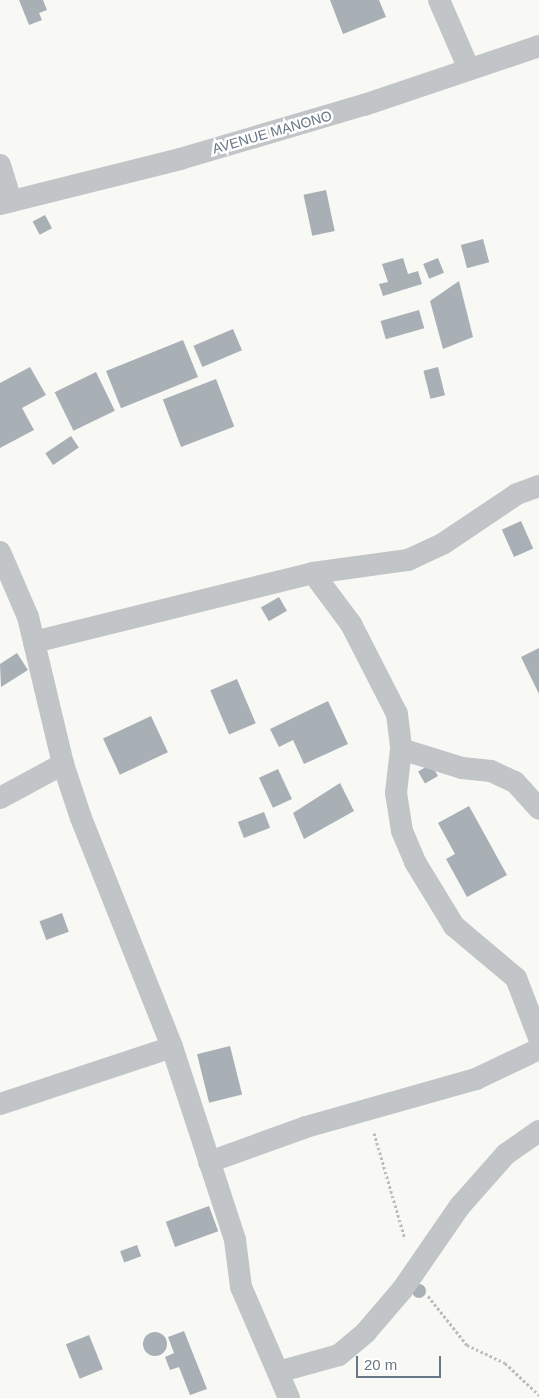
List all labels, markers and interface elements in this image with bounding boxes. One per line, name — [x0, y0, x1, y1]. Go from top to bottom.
street label: AVENUE MANONO — [210, 107, 334, 157]
scale bar — [359, 1346, 444, 1378]
text: 20 m — [364, 1356, 397, 1373]

